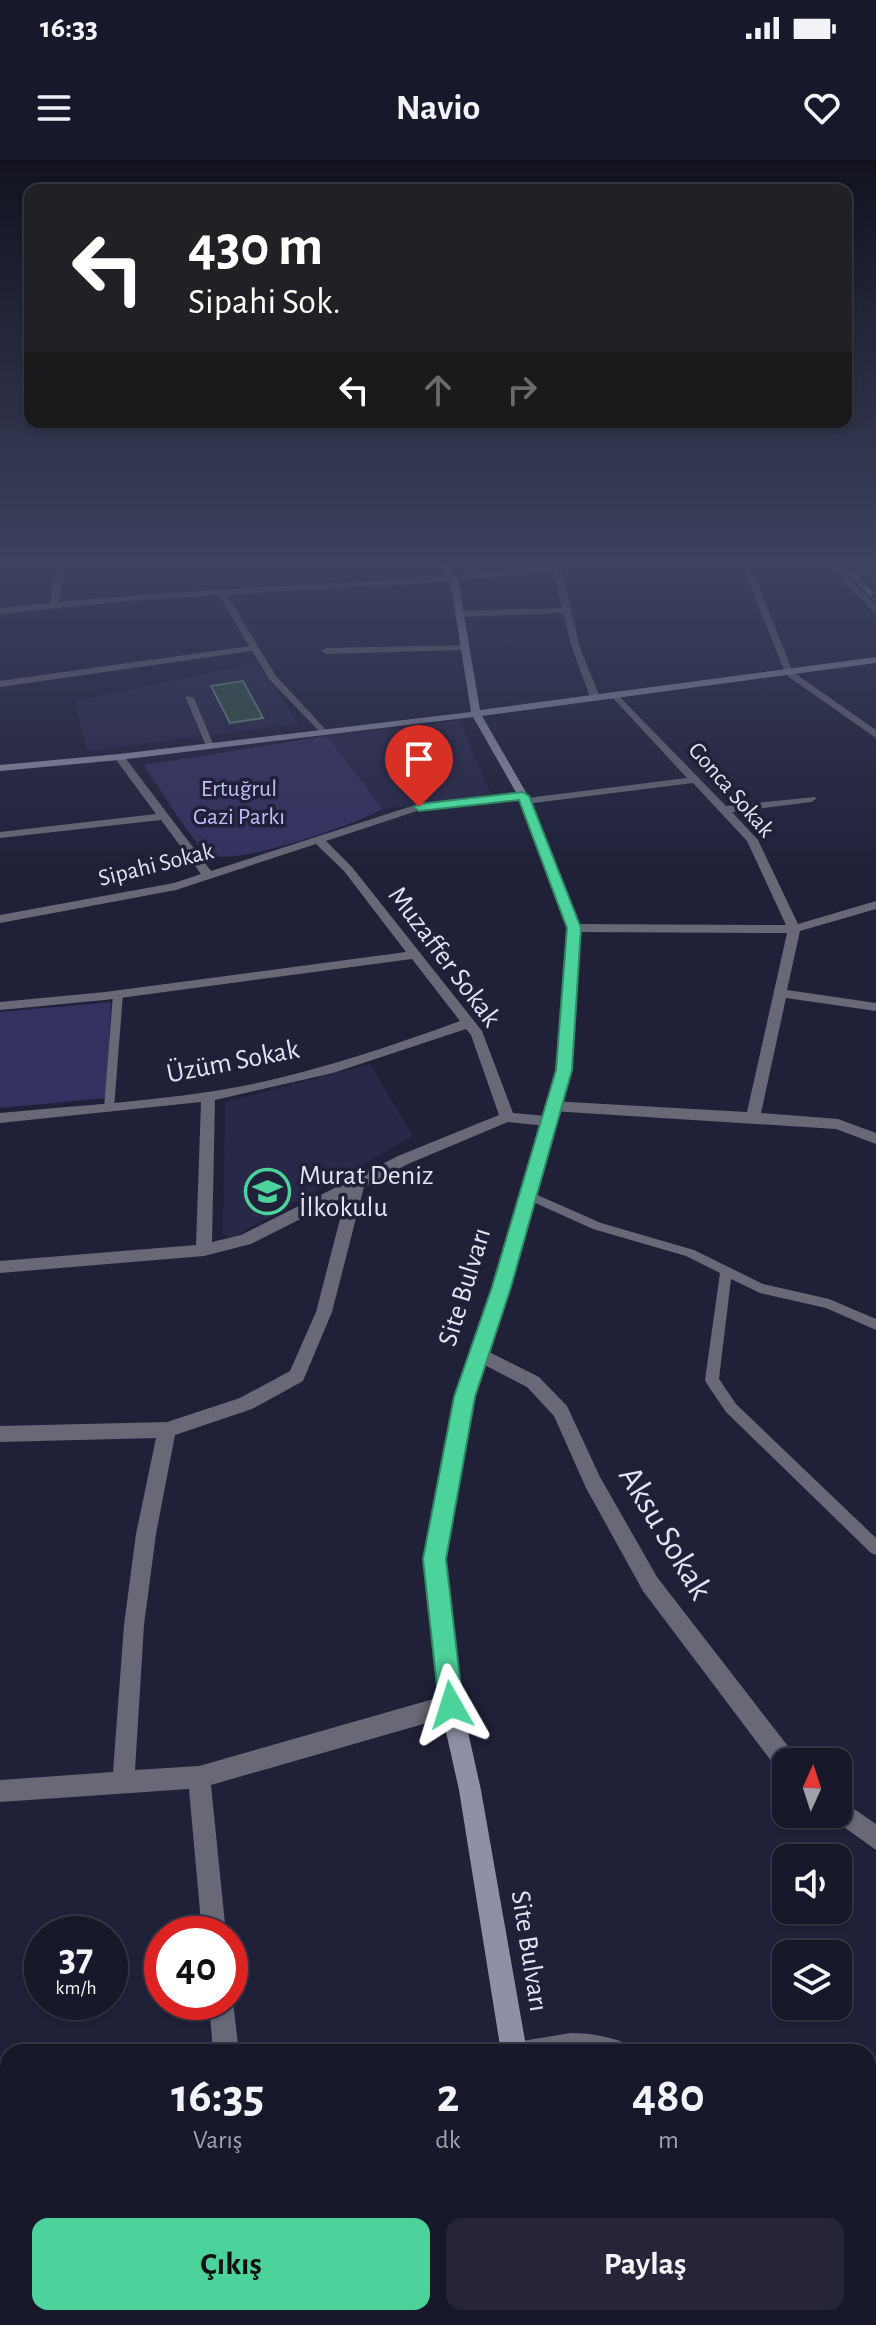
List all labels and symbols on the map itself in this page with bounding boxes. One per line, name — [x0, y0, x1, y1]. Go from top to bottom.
pin — [385, 725, 453, 807]
street label: Gonca Sokak — [684, 738, 778, 842]
park label: Ertuğrul Gazi Parkı — [193, 777, 285, 829]
street label: Sipahi Sokak — [96, 839, 216, 891]
street label: Muzaffer Sokak — [382, 882, 506, 1032]
street label: Üzüm Sokak — [164, 1033, 302, 1089]
place label: Murat Deniz İlkokulu — [299, 1162, 434, 1222]
school or university icon: Murat Deniz İlkokulu — [244, 1168, 292, 1216]
street label: Site Bulvarı — [434, 1225, 496, 1349]
street label: Aksu Sokak — [612, 1460, 718, 1606]
position arrow — [409, 1663, 493, 1747]
north arrow — [772, 1748, 852, 1828]
street label: Site Bulvarı — [506, 1888, 552, 2014]
speed limit sign: 40 — [144, 1916, 248, 2020]

